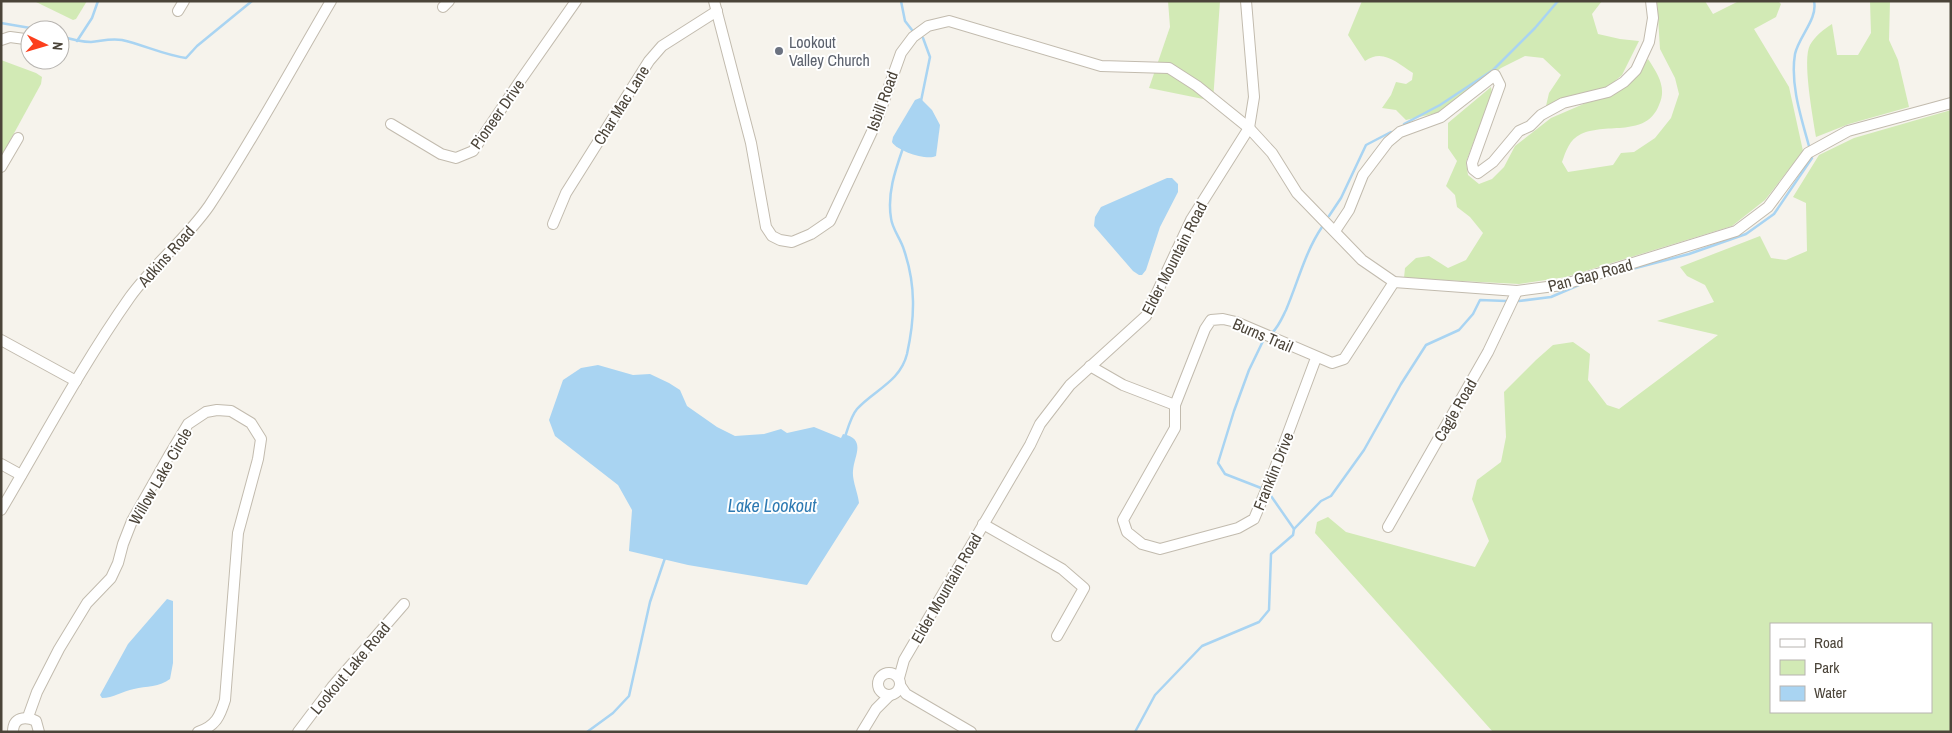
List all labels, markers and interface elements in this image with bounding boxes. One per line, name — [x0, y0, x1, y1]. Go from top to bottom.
north arrow — [20, 20, 70, 70]
place label: Lookout Valley Church — [789, 31, 870, 71]
text: N — [49, 41, 67, 51]
marker: Lookout Valley Church — [773, 45, 785, 57]
street label: Char Mac Lane — [588, 61, 654, 149]
street label: Isbill Road — [861, 68, 903, 134]
street label: Pioneer Drive — [465, 75, 529, 153]
street label: Elder Mountain Road — [1136, 198, 1212, 318]
street label: Adkins Road — [132, 221, 199, 292]
street label: Pan Gap Road — [1545, 253, 1635, 297]
street label: Burns Trail — [1229, 312, 1297, 358]
street label: Cagle Road — [1428, 375, 1482, 445]
street label: Willow Lake Circle — [123, 423, 197, 529]
street label: Franklin Drive — [1247, 429, 1299, 513]
water label: Lake Lookout — [728, 493, 817, 518]
street label: Elder Mountain Road — [905, 529, 987, 647]
street label: Lookout Lake Road — [305, 617, 395, 719]
legend — [1770, 623, 1932, 713]
text: Road — [1814, 632, 1843, 653]
text: Park — [1814, 657, 1840, 678]
text: Water — [1814, 682, 1846, 703]

